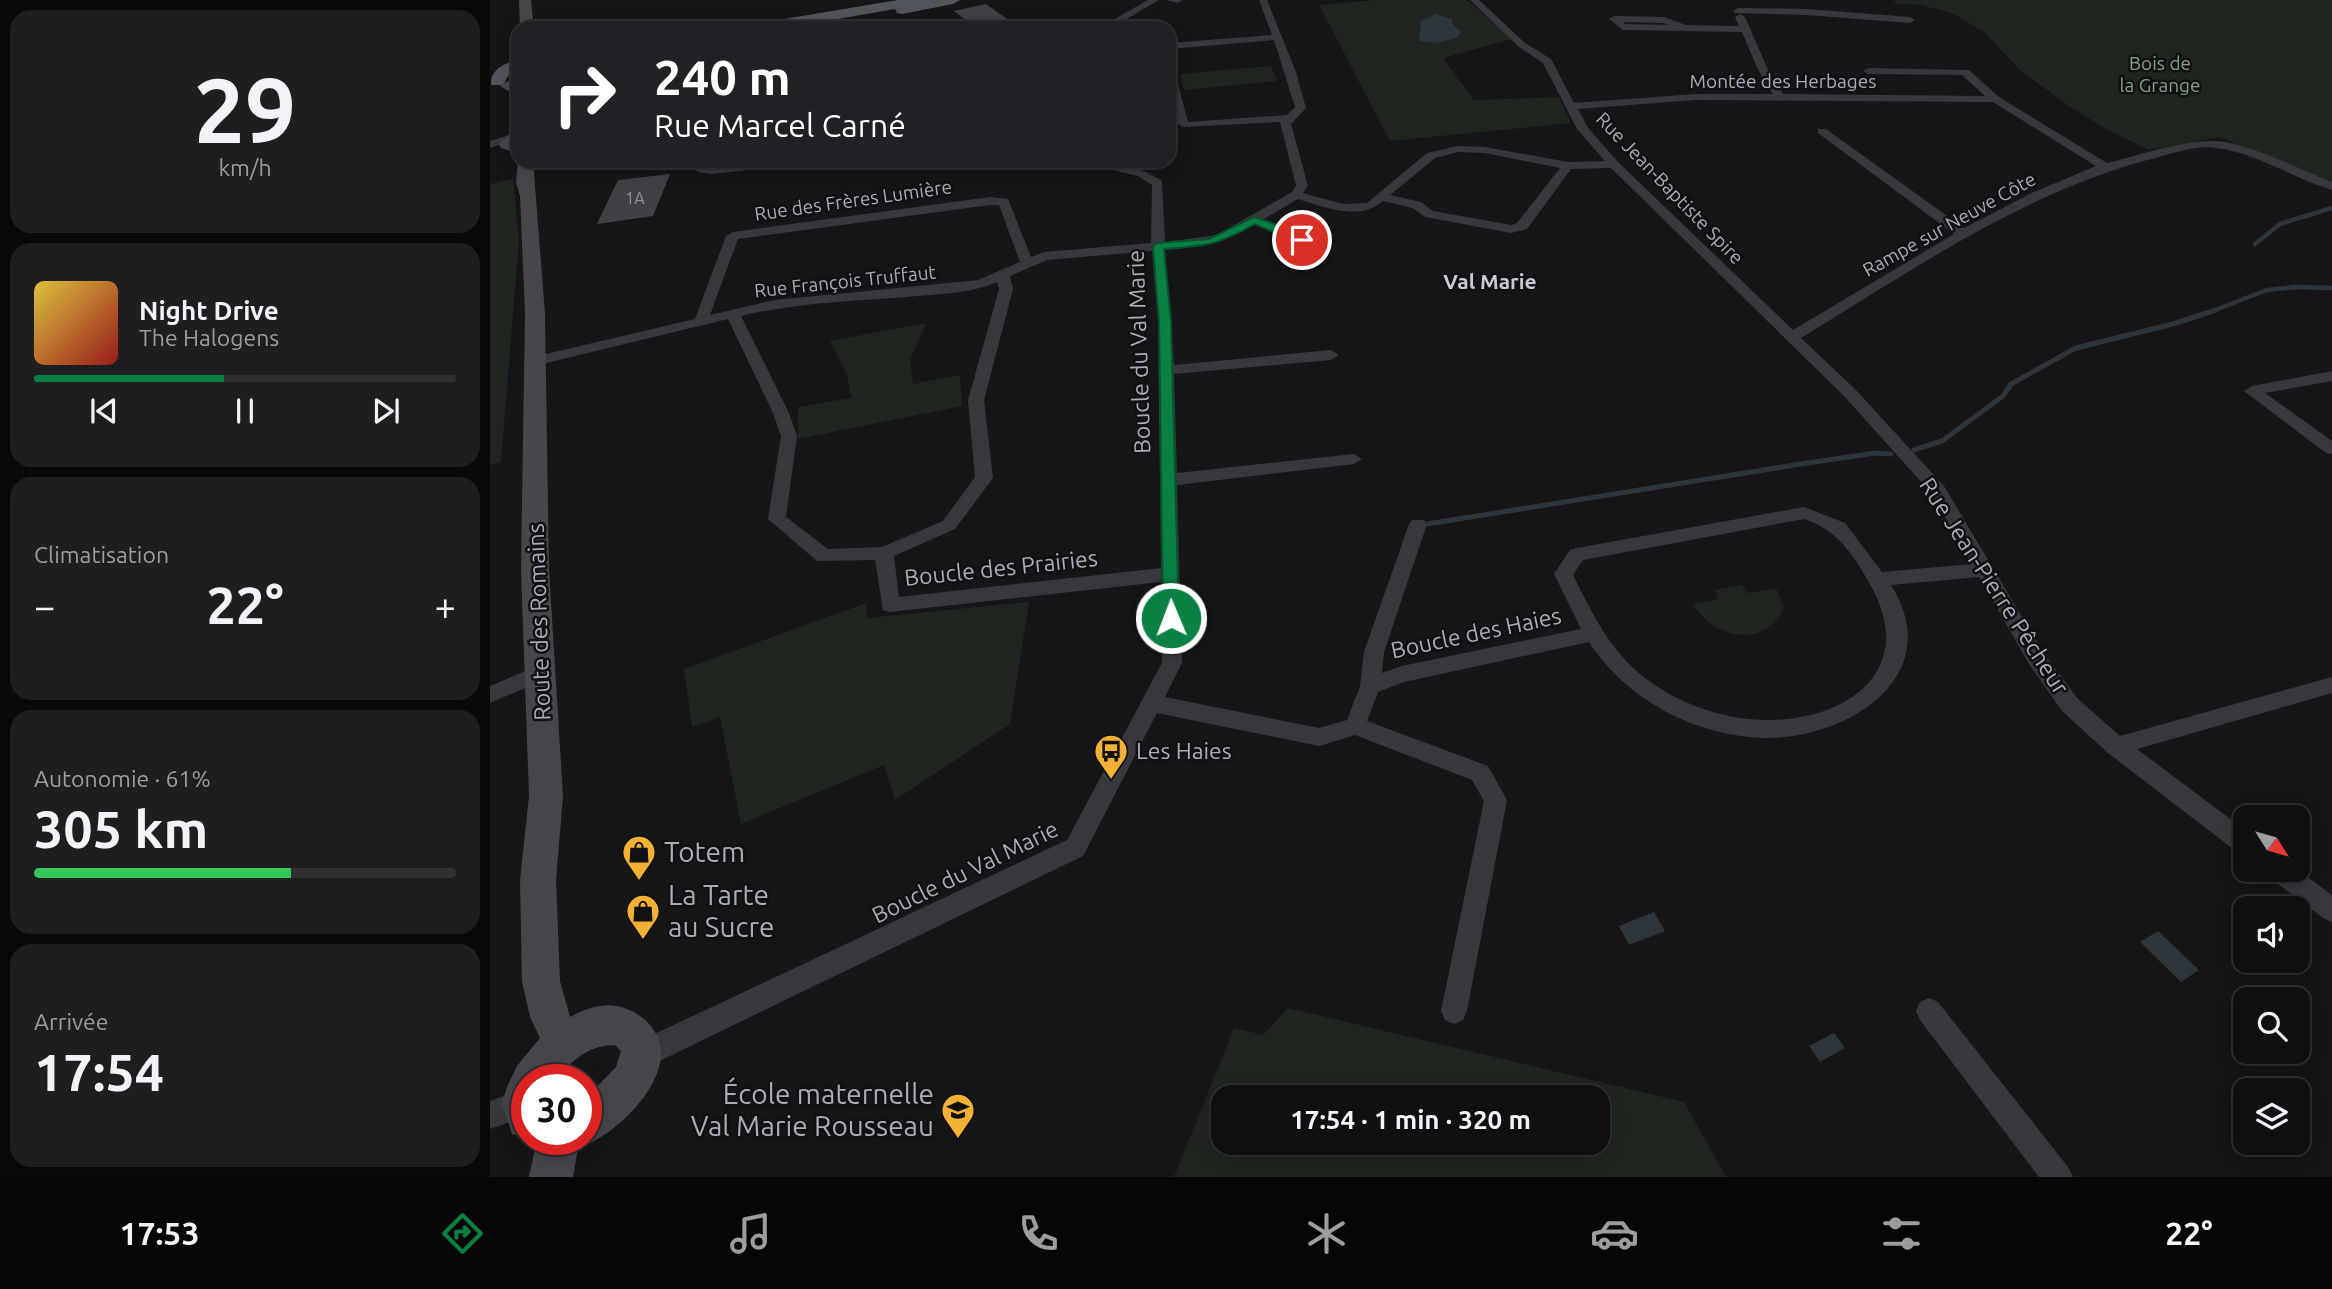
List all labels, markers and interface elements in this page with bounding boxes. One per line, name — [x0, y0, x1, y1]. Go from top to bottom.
icon: right — [539, 49, 630, 140]
text: 240 m — [654, 49, 791, 104]
park label: Bois de la Grange — [2120, 52, 2200, 96]
text: 29 — [194, 58, 296, 160]
street label: Montée des Herbages — [1690, 70, 1876, 92]
text: Rue Marcel Carné — [654, 107, 906, 143]
street label: Rue Jean-Baptiste Spire — [1592, 108, 1748, 268]
text: km/h — [218, 155, 272, 180]
street label: Rampe sur Neuve Côte — [1859, 167, 2039, 281]
street label: Rue des Frères Lumière — [753, 175, 953, 225]
house number: 1A — [625, 189, 645, 207]
pin — [1272, 210, 1332, 270]
icon: arrive — [1283, 221, 1321, 259]
street label: Boucle du Val Marie — [1122, 250, 1155, 454]
street label: Rue François Truffaut — [753, 260, 937, 301]
district label: Val Marie — [1443, 269, 1537, 293]
text: Night Drive — [139, 296, 279, 325]
text: The Halogens — [139, 325, 279, 350]
icon: previous — [85, 392, 123, 430]
icon: pause — [226, 392, 264, 430]
icon: next — [367, 392, 405, 430]
street label: Rue Jean-Pierre Pêcheur — [1915, 473, 2074, 699]
street label: Route des Romains — [523, 523, 554, 721]
text: Climatisation — [34, 542, 169, 567]
street label: Boucle des Prairies — [903, 545, 1099, 590]
text: 22° — [206, 576, 284, 634]
position arrow — [1134, 581, 1208, 655]
text: − — [34, 585, 55, 627]
text: + — [435, 585, 456, 627]
street label: Boucle des Haies — [1388, 602, 1563, 663]
bus stop icon: Les Haies — [1092, 732, 1130, 781]
place label: Les Haies — [1136, 738, 1232, 763]
text: Autonomie · 61% — [34, 766, 211, 791]
text: 305 km — [34, 800, 208, 858]
north arrow — [2233, 805, 2310, 882]
map controls — [2233, 805, 2310, 1155]
street label: Boucle du Val Marie — [868, 816, 1062, 927]
shop icon: Totem — [620, 833, 658, 882]
place label: Totem — [664, 836, 745, 867]
place label: La Tarte au Sucre — [668, 879, 775, 942]
shop icon: La Tarte au Sucre — [624, 892, 662, 941]
button: sound — [2233, 896, 2310, 973]
button: search — [2233, 987, 2310, 1064]
text: Arrivée — [34, 1009, 109, 1034]
text: 17:54 — [34, 1043, 164, 1101]
speed limit sign: 30 — [511, 1064, 602, 1155]
place label: École maternelle Val Marie Rousseau — [691, 1077, 934, 1141]
button: layers — [2233, 1078, 2310, 1155]
school or university icon: École maternelle Val Marie Rousseau — [939, 1091, 977, 1140]
text: 17:54 · 1 min · 320 m — [1290, 1105, 1531, 1134]
icon: directions — [438, 1209, 487, 1258]
icon: music — [726, 1209, 775, 1258]
icon: phone — [1014, 1209, 1063, 1258]
icon: climate — [1302, 1209, 1351, 1258]
icon: car — [1590, 1209, 1639, 1258]
icon: filters — [1877, 1209, 1926, 1258]
text: 17:53 — [119, 1215, 199, 1251]
text: 22° — [2165, 1215, 2213, 1251]

